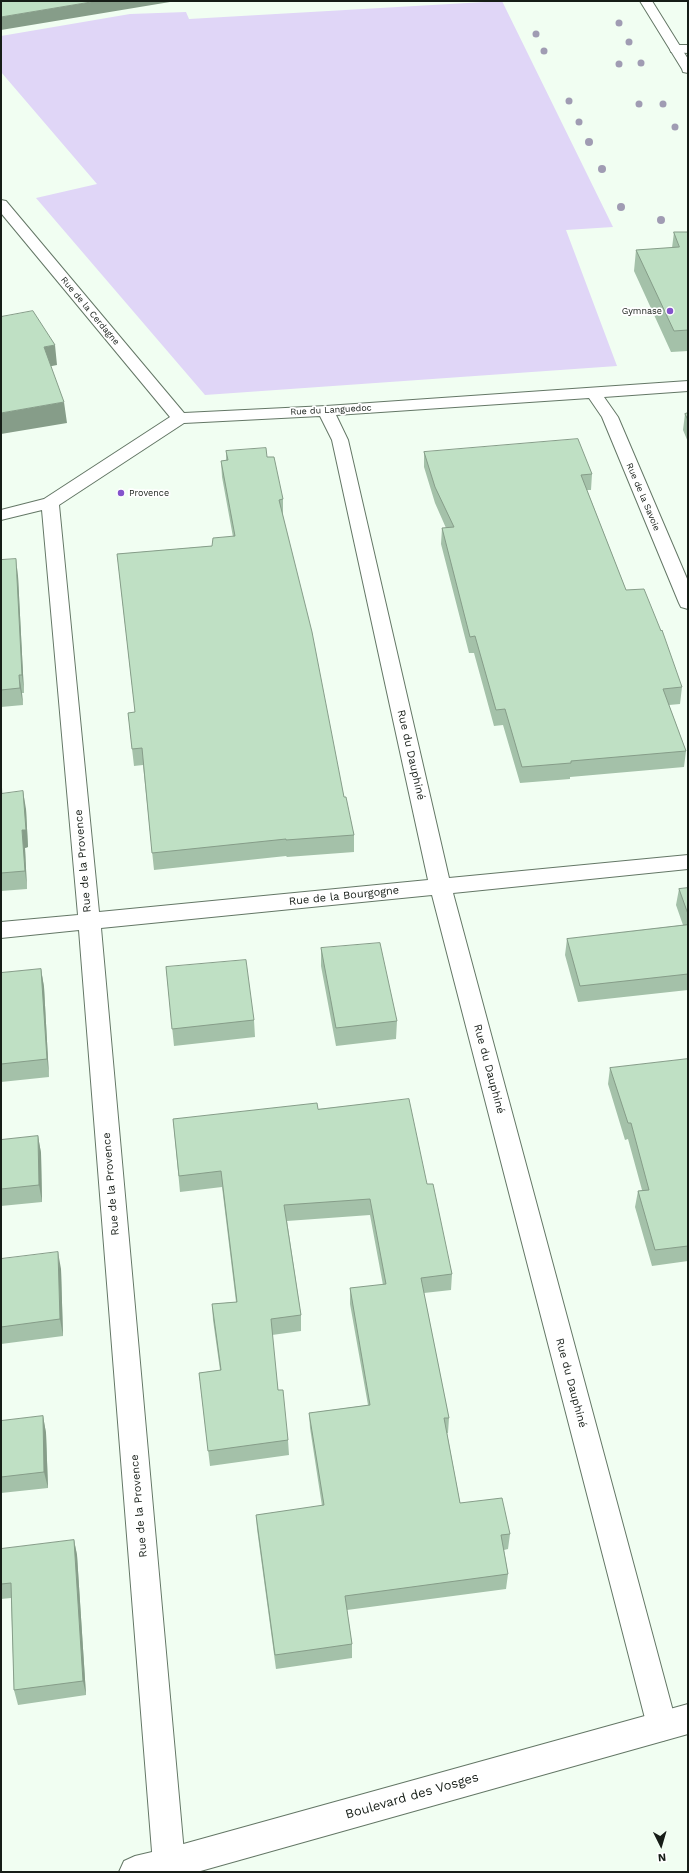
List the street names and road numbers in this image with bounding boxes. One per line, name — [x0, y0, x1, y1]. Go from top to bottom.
street label: Rue de la Cerdagne — [58, 275, 122, 347]
street label: Rue du Languedoc — [290, 402, 372, 418]
street label: Rue de la Savoie — [624, 461, 662, 533]
street label: Rue du Dauphiné — [394, 709, 428, 801]
street label: Rue de la Provence — [72, 809, 94, 913]
street label: Rue de la Bourgogne — [288, 884, 400, 908]
street label: Rue du Dauphiné — [471, 1023, 507, 1115]
street label: Rue de la Provence — [100, 1132, 122, 1236]
street label: Rue du Dauphiné — [553, 1337, 589, 1429]
street label: Rue de la Provence — [128, 1454, 150, 1558]
street label: Boulevard des Vosges — [344, 1769, 480, 1823]

